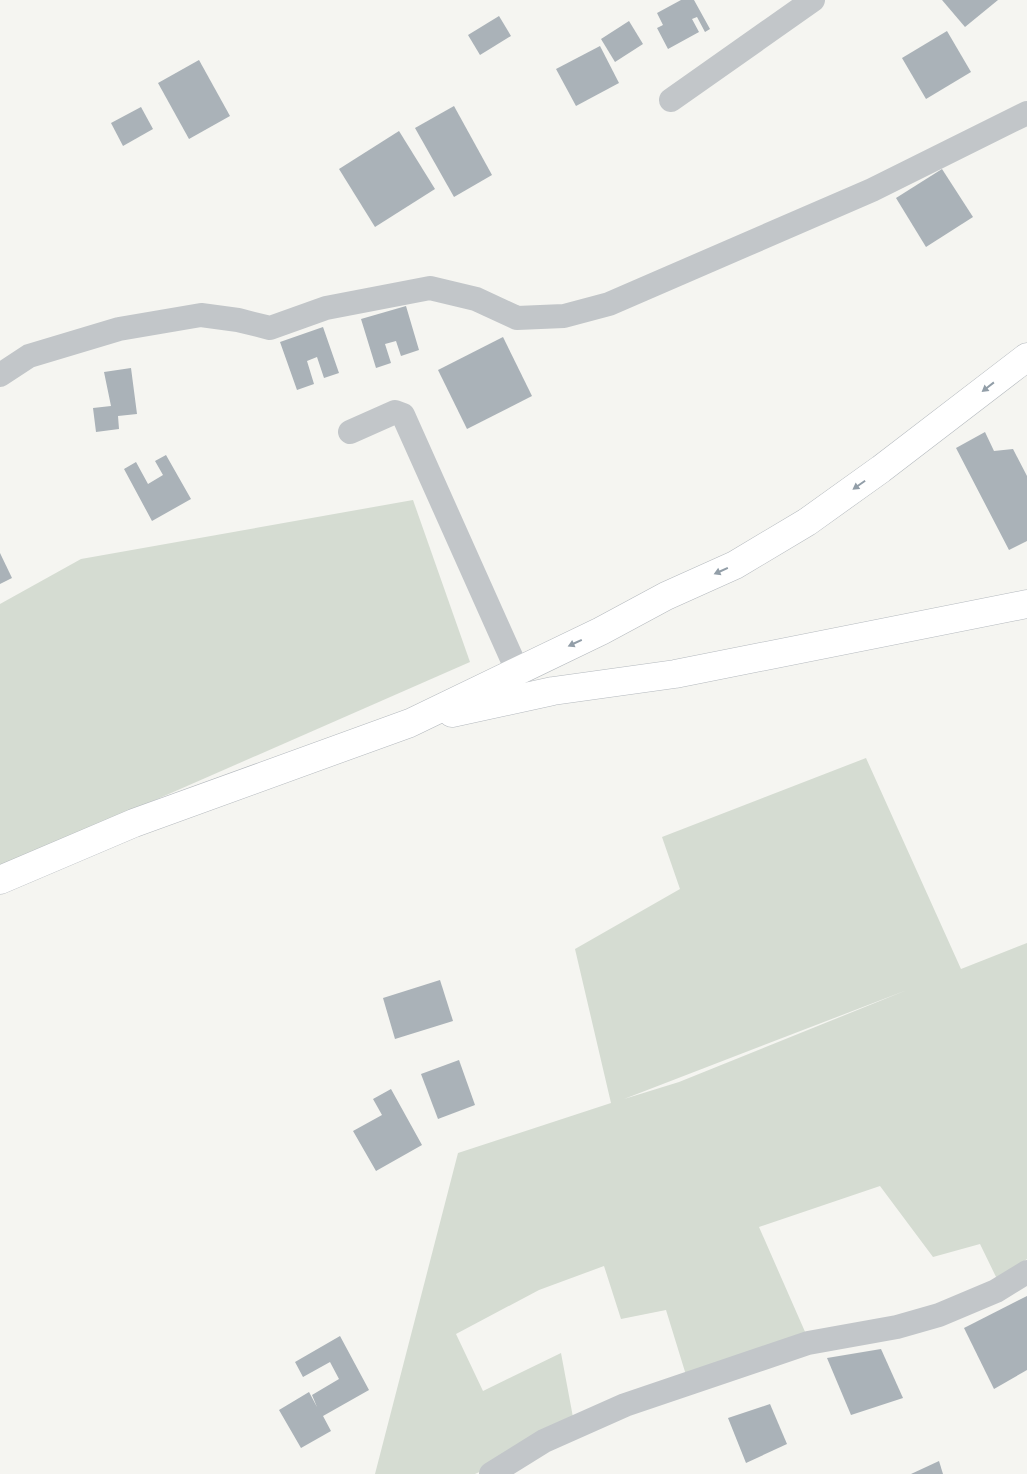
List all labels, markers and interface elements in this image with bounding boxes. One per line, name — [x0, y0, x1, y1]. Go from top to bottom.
one-way arrow — [982, 381, 995, 392]
one-way arrow — [852, 480, 865, 490]
one-way arrow — [714, 568, 728, 576]
one-way arrow — [568, 639, 582, 647]

